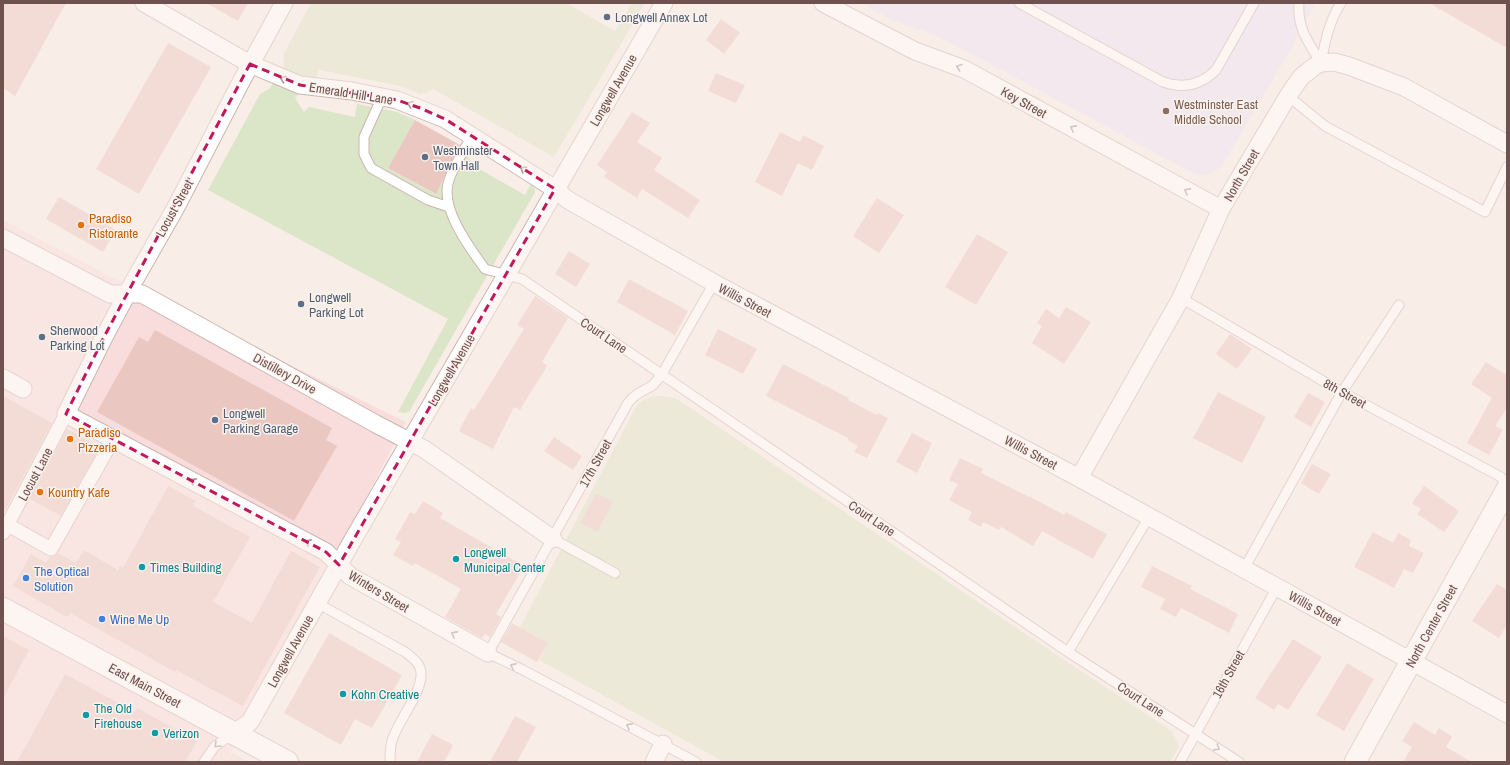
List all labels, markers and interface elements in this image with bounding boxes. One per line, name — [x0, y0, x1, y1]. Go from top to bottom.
place label: Longwell Annex Lot — [615, 9, 707, 26]
marker: Longwell Annex Lot — [602, 12, 612, 22]
street label: Longwell Avenue — [586, 51, 641, 129]
one-way arrow — [955, 63, 962, 71]
one-way arrow — [280, 75, 287, 83]
street label: Emerald Hill Lane — [308, 78, 394, 109]
street label: Key Street — [998, 83, 1050, 122]
place label: Westminster East Middle School — [1174, 96, 1258, 128]
one-way arrow — [407, 101, 414, 109]
marker: Westminster East Middle School — [1161, 106, 1171, 116]
one-way arrow — [1070, 126, 1077, 133]
place label: Westminster Town Hall — [433, 142, 493, 174]
street label: North Street — [1220, 146, 1263, 204]
marker: Westminster Town Hall — [420, 152, 430, 162]
one-way arrow — [520, 166, 527, 173]
street label: Locust Street — [152, 177, 197, 240]
one-way arrow — [1184, 188, 1191, 195]
place label: Paradiso Ristorante — [89, 210, 138, 242]
marker: Paradiso Ristorante — [76, 220, 86, 230]
street label: Willis Street — [715, 279, 774, 321]
place label: Longwell Parking Lot — [309, 289, 364, 321]
marker: Longwell Parking Lot — [296, 299, 306, 309]
street label: Court Lane — [577, 314, 630, 357]
place label: Sherwood Parking Lot — [50, 322, 105, 354]
street label: Longwell Avenue — [424, 331, 479, 409]
marker: Sherwood Parking Lot — [37, 332, 47, 342]
street label: Distillery Drive — [250, 349, 320, 398]
street label: 8th Street — [1320, 375, 1369, 412]
place label: Longwell Parking Garage — [223, 405, 298, 437]
marker: Longwell Parking Garage — [210, 415, 220, 425]
place label: Paradiso Pizzeria — [78, 424, 121, 456]
street label: Willis Street — [1001, 431, 1060, 473]
marker: Paradiso Pizzeria — [65, 434, 75, 444]
street label: 17th Street — [575, 436, 616, 490]
street label: Locust Lane — [14, 445, 57, 504]
one-way arrow — [190, 478, 197, 486]
place label: Kountry Kafe — [48, 484, 110, 501]
marker: Kountry Kafe — [35, 487, 45, 497]
street label: Court Lane — [845, 497, 898, 540]
one-way arrow — [304, 540, 312, 547]
place label: Longwell Municipal Center — [464, 544, 546, 576]
marker: Longwell Municipal Center — [451, 554, 461, 564]
place label: Times Building — [150, 559, 222, 576]
marker: Times Building — [137, 562, 147, 572]
place label: The Optical Solution — [34, 563, 89, 595]
street label: Winters Street — [345, 567, 412, 616]
marker: The Optical Solution — [21, 573, 31, 583]
street label: North Center Street — [1402, 582, 1461, 671]
street label: Willis Street — [1286, 587, 1344, 630]
place label: Wine Me Up — [110, 611, 169, 628]
street label: Longwell Avenue — [264, 612, 317, 691]
marker: Wine Me Up — [97, 614, 107, 624]
one-way arrow — [451, 632, 459, 639]
street label: 16th Street — [1208, 647, 1249, 701]
street label: East Main Street — [106, 659, 184, 712]
one-way arrow — [510, 663, 518, 670]
street label: Court Lane — [1114, 678, 1168, 721]
place label: Kohn Creative — [351, 686, 419, 703]
marker: Kohn Creative — [338, 689, 348, 699]
place label: The Old Firehouse — [94, 700, 142, 732]
marker: The Old Firehouse — [81, 710, 91, 720]
one-way arrow — [625, 723, 633, 731]
place label: Verizon — [163, 725, 199, 742]
marker: Verizon — [150, 728, 160, 738]
one-way arrow — [214, 740, 222, 748]
one-way arrow — [1213, 744, 1220, 751]

